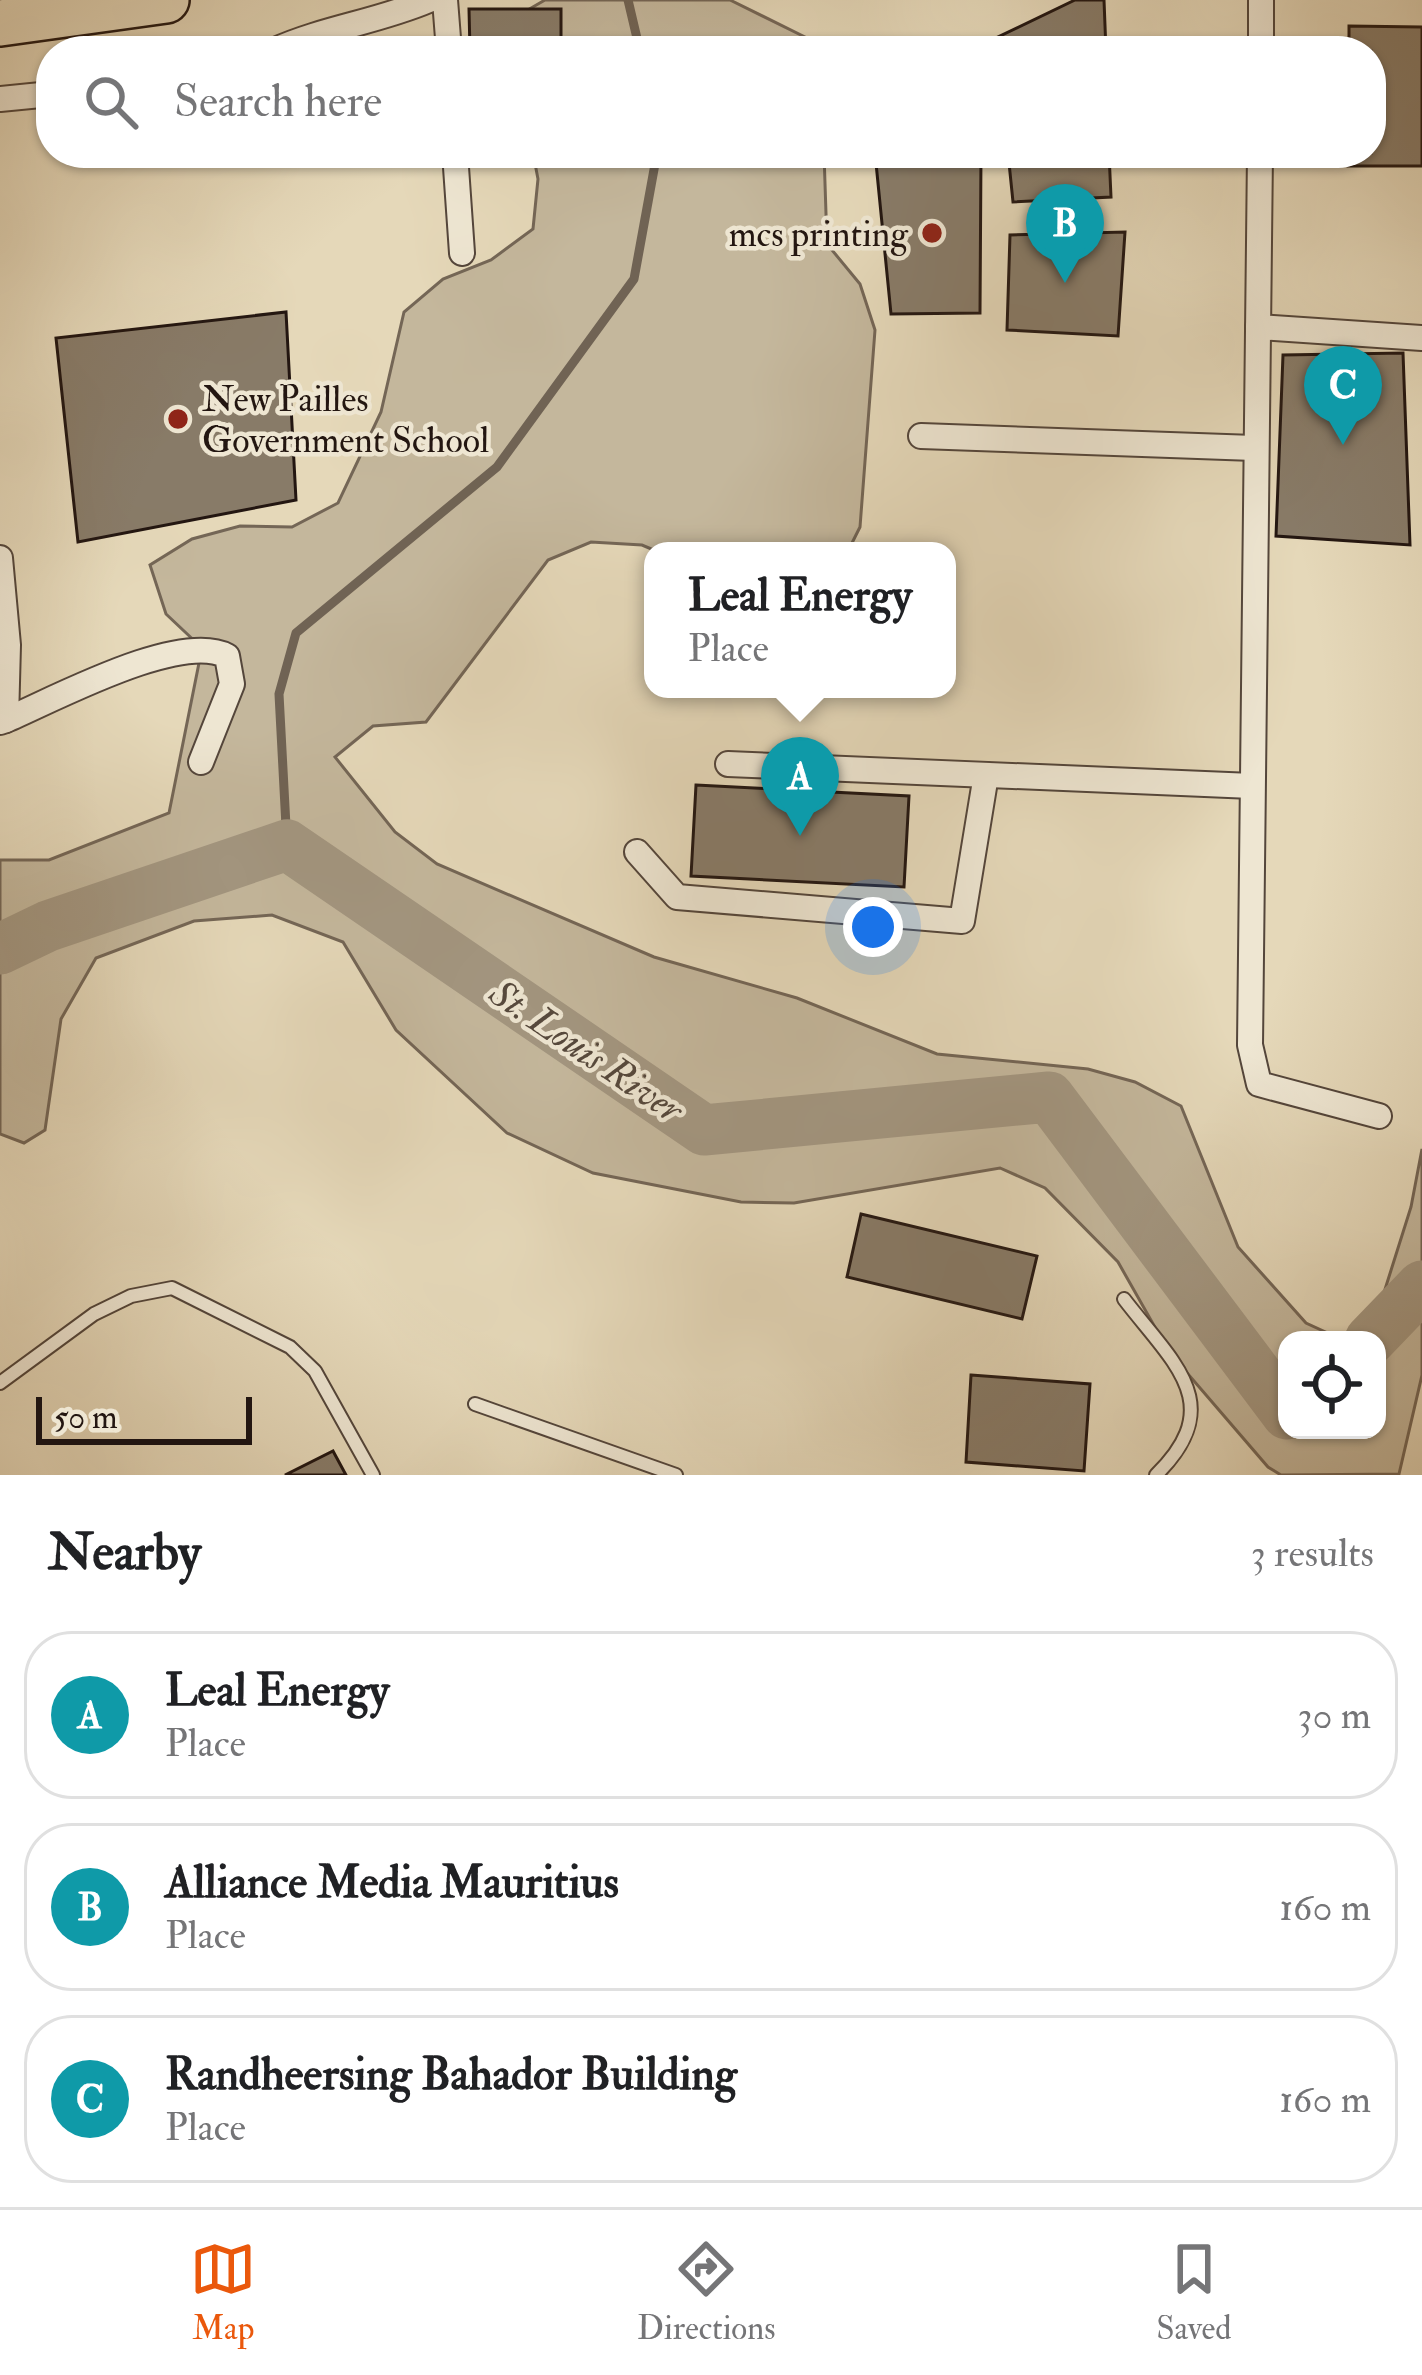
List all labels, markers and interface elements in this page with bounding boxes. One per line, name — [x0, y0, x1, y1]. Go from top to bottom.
search box — [36, 36, 1386, 168]
icon: search — [78, 69, 144, 135]
text: Search here — [174, 74, 382, 130]
pin: B — [1026, 184, 1104, 283]
place label: mcs printing — [729, 212, 909, 257]
marker: mcs printing — [919, 220, 945, 246]
pin: C — [1304, 346, 1382, 445]
place label: New Pailles Government School — [202, 377, 489, 463]
marker: New Pailles Government School — [165, 406, 191, 432]
popup — [644, 542, 956, 698]
text: Leal Energy — [688, 568, 912, 624]
text: Place — [688, 624, 769, 673]
pin: A — [761, 737, 839, 836]
your location — [843, 897, 903, 957]
water label: St. Louis River — [479, 968, 694, 1135]
map controls — [1278, 1331, 1386, 1439]
button: locate — [1278, 1331, 1386, 1439]
scale bar — [36, 1391, 252, 1444]
text: 50 m — [54, 1397, 118, 1438]
text: Nearby — [48, 1521, 201, 1585]
text: 3 results — [1251, 1529, 1374, 1578]
text: Leal Energy — [165, 1663, 389, 1719]
text: A — [78, 1691, 102, 1740]
text: 30 m — [1298, 1691, 1371, 1740]
text: Place — [165, 1719, 246, 1768]
text: Alliance Media Mauritius — [165, 1855, 619, 1911]
text: B — [77, 1883, 103, 1932]
text: 160 m — [1279, 1883, 1371, 1932]
text: Place — [165, 1911, 246, 1960]
text: Randheersing Bahador Building — [165, 2047, 737, 2103]
text: C — [76, 2075, 104, 2124]
text: 160 m — [1279, 2075, 1371, 2124]
text: Place — [165, 2103, 246, 2152]
tab: Map — [190, 2236, 256, 2349]
tab: Directions — [637, 2236, 776, 2349]
tab: Saved — [1156, 2236, 1232, 2349]

